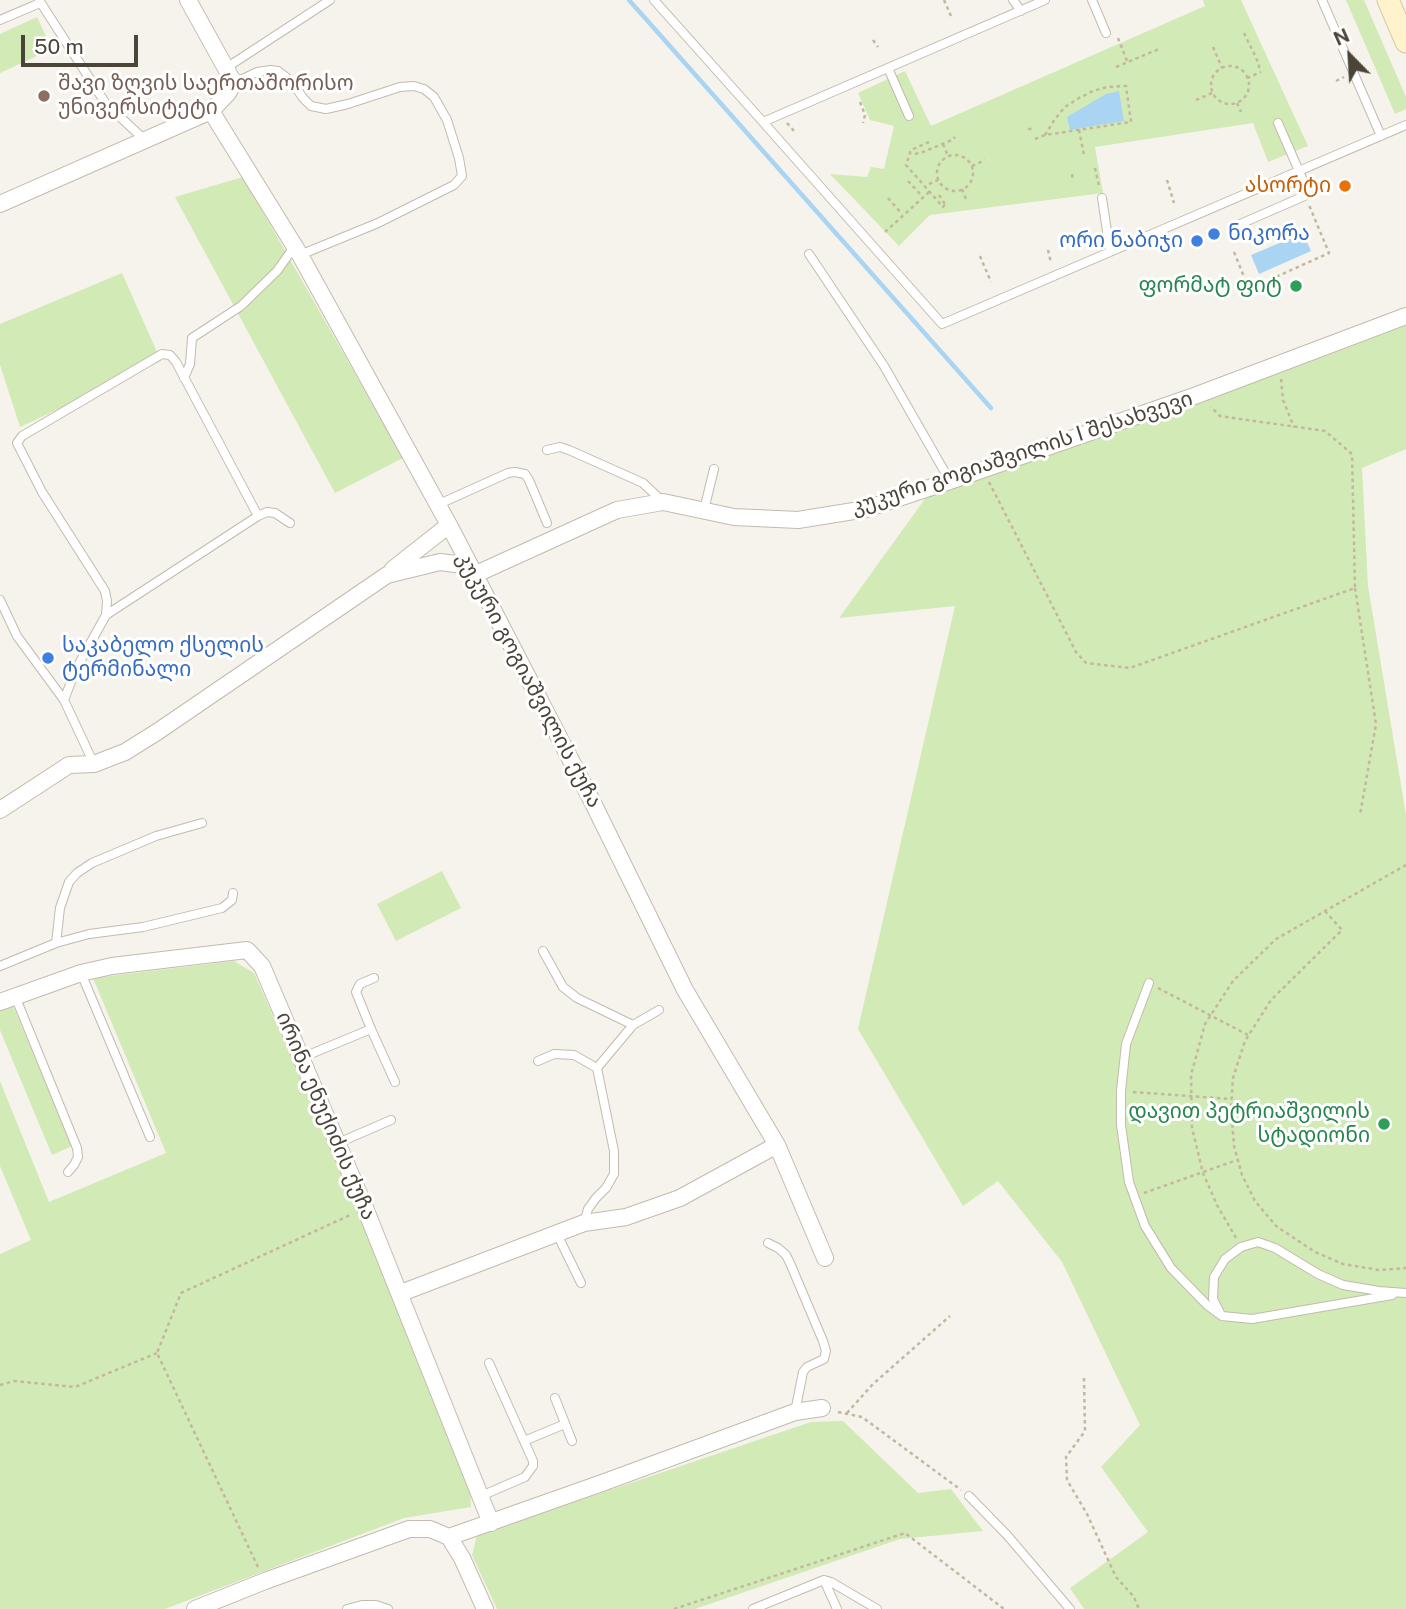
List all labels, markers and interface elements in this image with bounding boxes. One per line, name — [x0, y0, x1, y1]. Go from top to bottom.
scale bar — [24, 21, 142, 65]
north arrow — [1315, 21, 1385, 91]
text: N — [1330, 24, 1353, 50]
text: 50 m — [34, 34, 84, 59]
place label: შავი ზღვის საერთაშორისო უნივერსიტეტი — [58, 71, 354, 121]
marker: შავი ზღვის საერთაშორისო უნივერსიტეტი — [36, 88, 52, 104]
place label: ასორტი — [1245, 173, 1331, 199]
marker: ასორტი — [1337, 178, 1353, 194]
place label: ნიკორა — [1228, 221, 1310, 247]
marker: ნიკორა — [1206, 226, 1222, 242]
place label: ორი ნაბიჯი — [1059, 228, 1183, 254]
marker: ორი ნაბიჯი — [1189, 233, 1205, 249]
place label: ფორმატ ფიტ — [1139, 273, 1282, 299]
marker: ფორმატ ფიტ — [1288, 278, 1304, 294]
street label: კუკური გოგიაშვილის I შესახვევი — [848, 386, 1196, 520]
street label: კუკური გოგიაშვილის ქუჩა — [451, 548, 607, 812]
place label: საკაბელო ქსელის ტერმინალი — [62, 633, 264, 683]
marker: საკაბელო ქსელის ტერმინალი — [40, 650, 56, 666]
street label: ირინა ენუქიძის ქუჩა — [271, 1008, 381, 1224]
place label: დავით პეტრიაშვილის სტადიონი — [1128, 1099, 1370, 1149]
marker: დავით პეტრიაშვილის სტადიონი — [1376, 1116, 1392, 1132]

